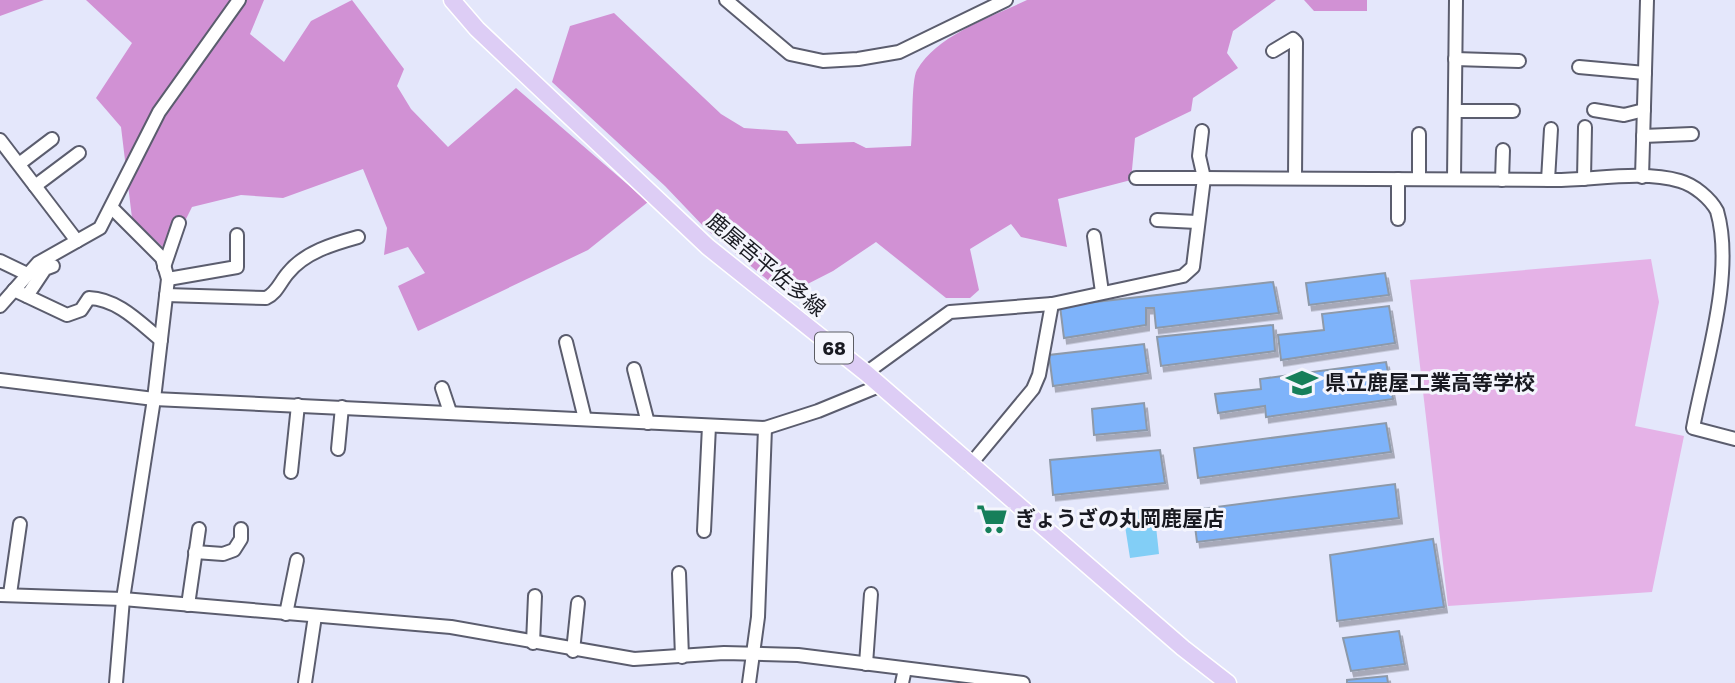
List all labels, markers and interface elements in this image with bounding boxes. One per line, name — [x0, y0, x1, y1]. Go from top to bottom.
street label: 鹿屋吾平佐多線 — [702, 208, 831, 321]
road number: 68 — [815, 332, 853, 364]
school or university icon: 県立鹿屋工業高等学校 — [1285, 366, 1319, 400]
place label: 県立鹿屋工業高等学校 — [1325, 370, 1535, 395]
supermarket icon: ぎょうざの丸岡鹿屋店 — [975, 502, 1009, 536]
place label: ぎょうざの丸岡鹿屋店 — [1015, 506, 1224, 531]

